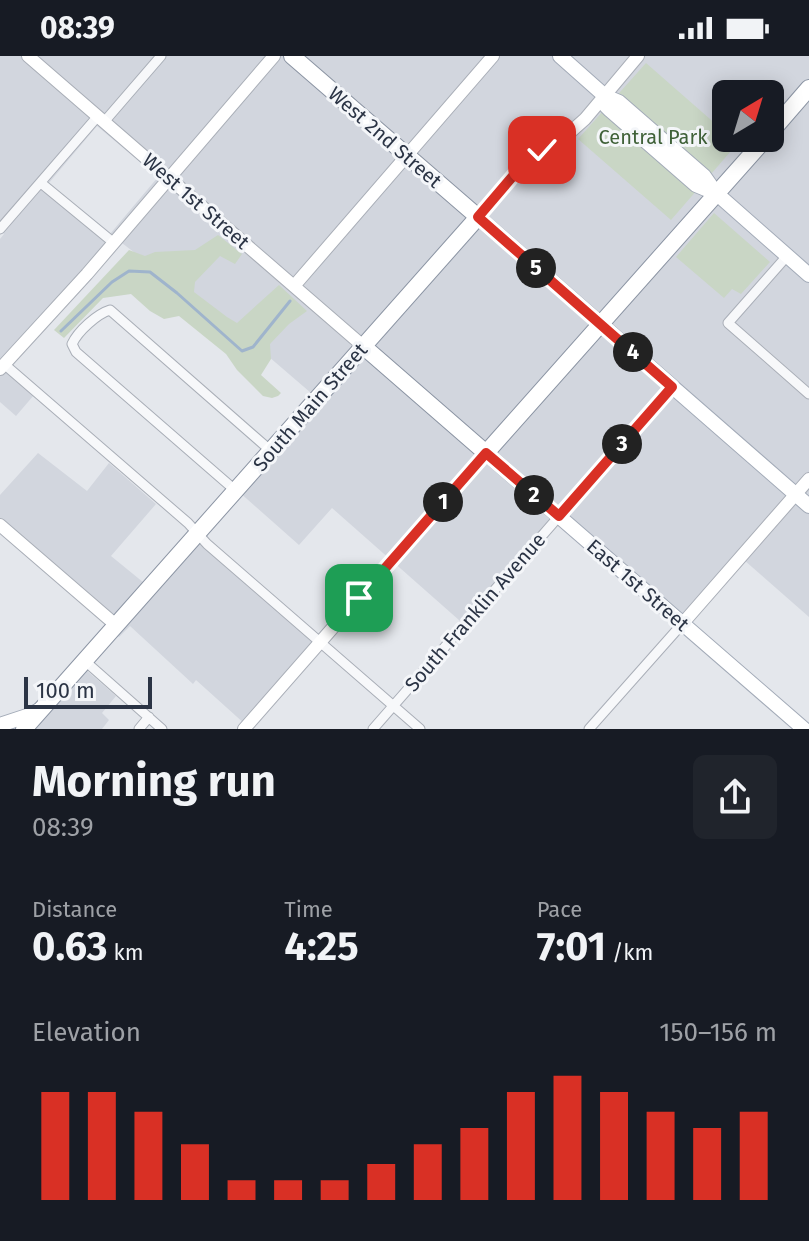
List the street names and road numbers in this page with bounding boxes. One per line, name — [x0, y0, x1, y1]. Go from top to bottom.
street label: West 2nd Street — [323, 81, 447, 193]
street label: West 1st Street — [138, 148, 255, 254]
street label: South Main Street — [248, 337, 373, 476]
street label: South Franklin Avenue — [400, 528, 550, 696]
street label: East 1st Street — [582, 534, 695, 636]

